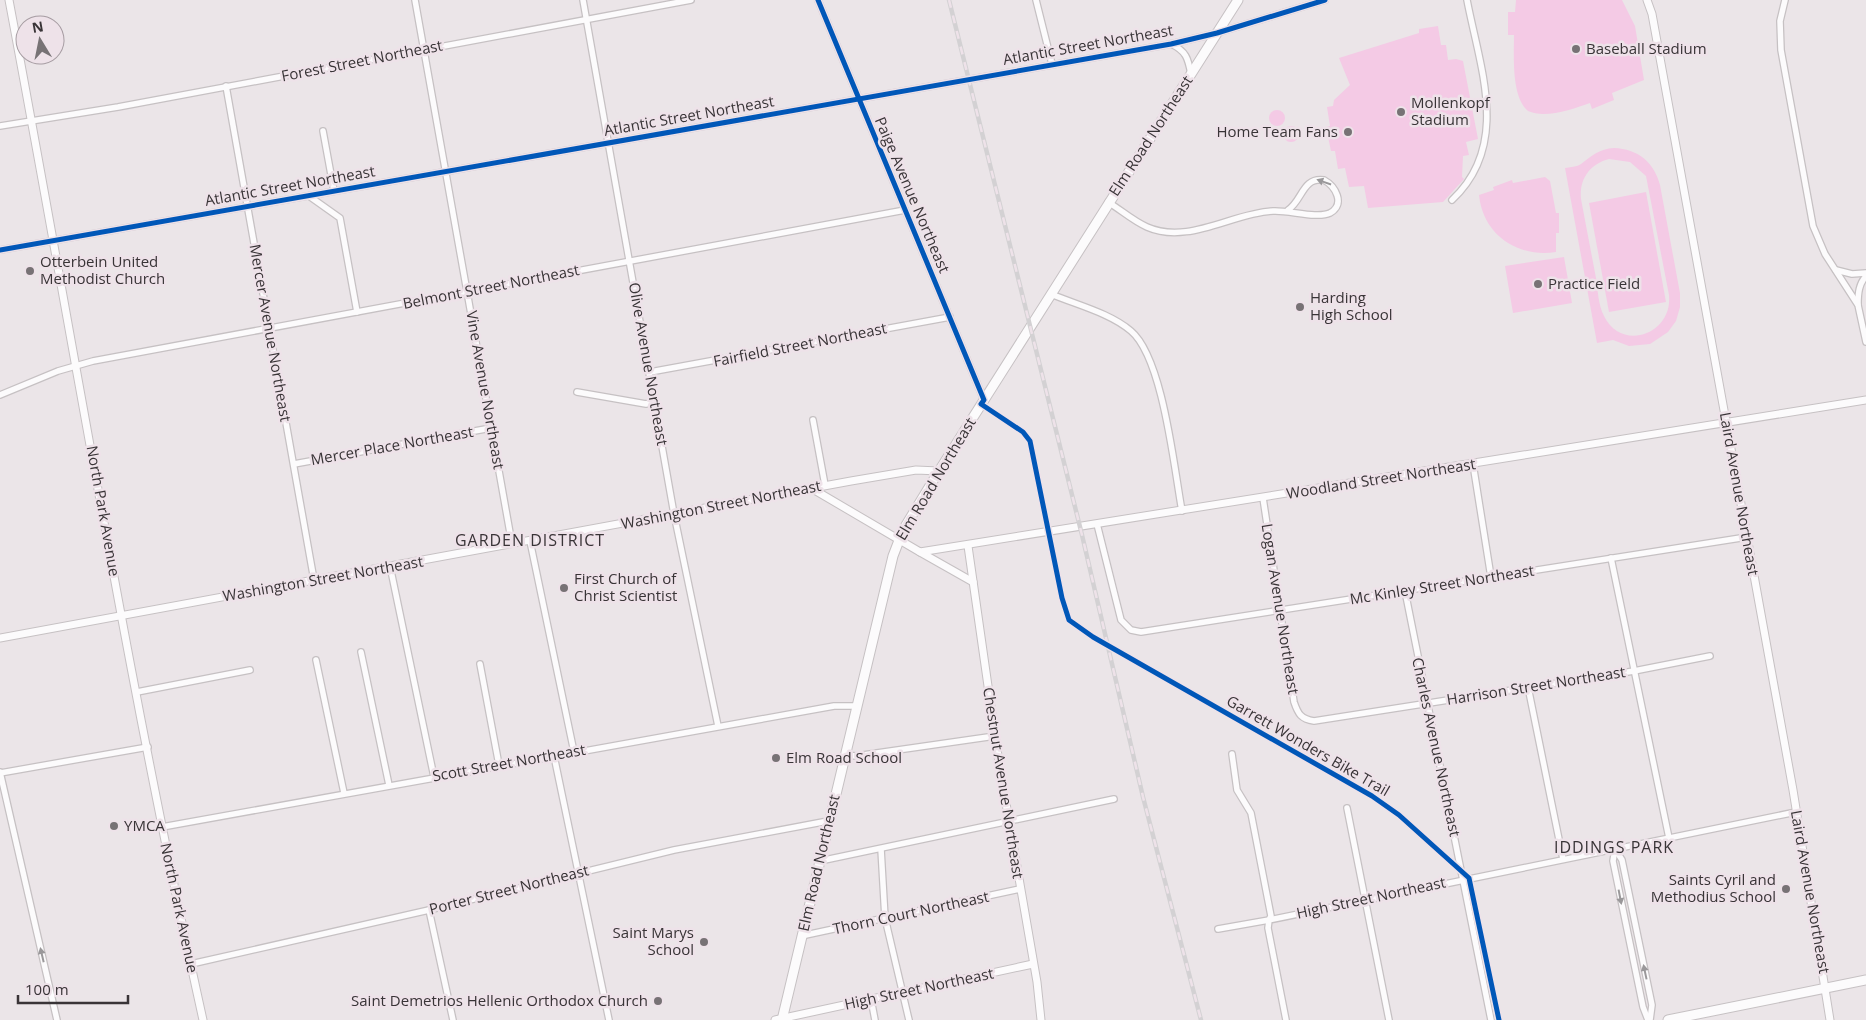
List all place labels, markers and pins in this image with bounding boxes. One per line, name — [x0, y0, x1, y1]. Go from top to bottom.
place label: Baseball Stadium — [1586, 38, 1707, 58]
marker: Baseball Stadium — [1570, 43, 1582, 55]
place label: Mollenkopf Stadium — [1411, 92, 1491, 129]
marker: Mollenkopf Stadium — [1395, 106, 1407, 118]
place label: Home Team Fans — [1216, 121, 1338, 141]
marker: Home Team Fans — [1342, 126, 1354, 138]
place label: Otterbein United Methodist Church — [40, 251, 165, 288]
marker: Otterbein United Methodist Church — [24, 265, 36, 277]
place label: Practice Field — [1548, 273, 1640, 293]
marker: Practice Field — [1532, 278, 1544, 290]
place label: Harding High School — [1310, 287, 1393, 324]
marker: Harding High School — [1294, 301, 1306, 313]
place label: First Church of Christ Scientist — [574, 568, 677, 605]
marker: First Church of Christ Scientist — [558, 582, 570, 594]
place label: Elm Road School — [786, 747, 902, 767]
marker: Elm Road School — [770, 752, 782, 764]
place label: YMCA — [124, 815, 165, 835]
marker: YMCA — [108, 820, 120, 832]
place label: Saints Cyril and Methodius School — [1651, 869, 1776, 906]
marker: Saints Cyril and Methodius School — [1780, 883, 1792, 895]
place label: Saint Marys School — [613, 922, 694, 959]
marker: Saint Marys School — [698, 936, 710, 948]
place label: Saint Demetrios Hellenic Orthodox Church — [351, 990, 648, 1010]
marker: Saint Demetrios Hellenic Orthodox Church — [652, 995, 664, 1007]

